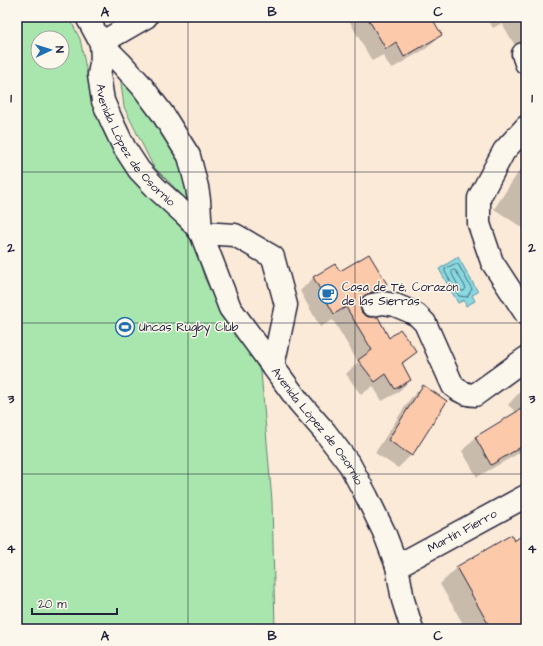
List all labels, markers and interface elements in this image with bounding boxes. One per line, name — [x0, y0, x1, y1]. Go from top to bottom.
text: A — [101, 3, 110, 21]
text: B — [267, 3, 277, 21]
text: C — [433, 3, 443, 21]
north arrow — [30, 30, 70, 70]
text: N — [52, 45, 67, 53]
street label: Avenida López de Osornio — [92, 82, 179, 210]
text: 1 — [10, 89, 12, 107]
text: 1 — [531, 89, 533, 107]
text: 2 — [6, 239, 15, 257]
text: 2 — [527, 239, 536, 257]
place label: Casa de Té, Corazón de las Sierras — [342, 279, 459, 310]
cafe icon: Casa de Té, Corazón de las Sierras — [317, 283, 339, 305]
sports icon: Uncas Rugby Club — [114, 316, 136, 338]
place label: Uncas Rugby Club — [139, 319, 239, 337]
street label: Avenida López de Osornio — [268, 364, 368, 488]
text: 3 — [7, 390, 15, 408]
text: 3 — [528, 390, 536, 408]
street label: Martín Fierro — [424, 505, 500, 556]
text: 4 — [7, 540, 16, 558]
text: 4 — [528, 540, 537, 558]
scale bar — [32, 590, 117, 616]
text: 20 m — [38, 596, 67, 613]
text: A — [101, 627, 110, 645]
text: B — [267, 627, 277, 645]
text: C — [433, 627, 443, 645]

